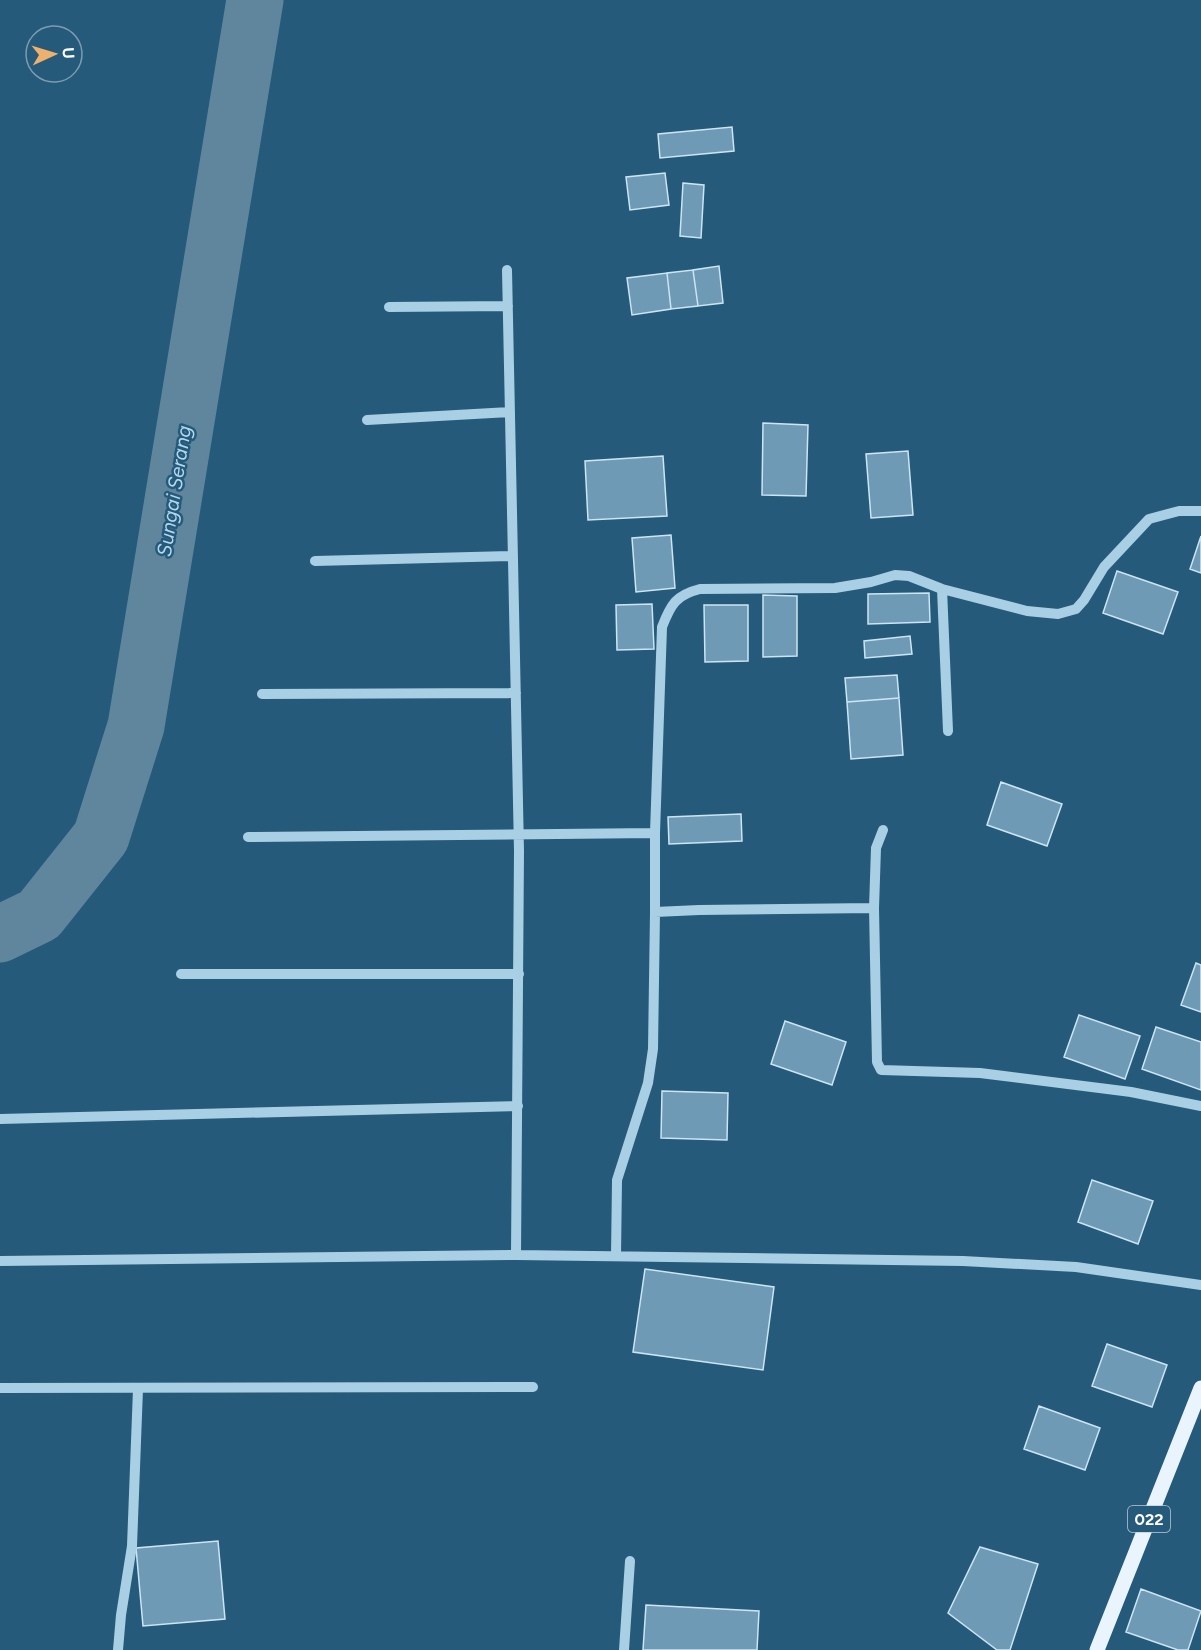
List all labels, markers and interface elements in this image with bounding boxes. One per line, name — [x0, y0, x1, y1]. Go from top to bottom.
north arrow — [24, 24, 84, 84]
text: U — [59, 47, 78, 59]
water label: Sungai Serang — [152, 424, 196, 558]
road number: 022 — [1128, 1506, 1170, 1532]

